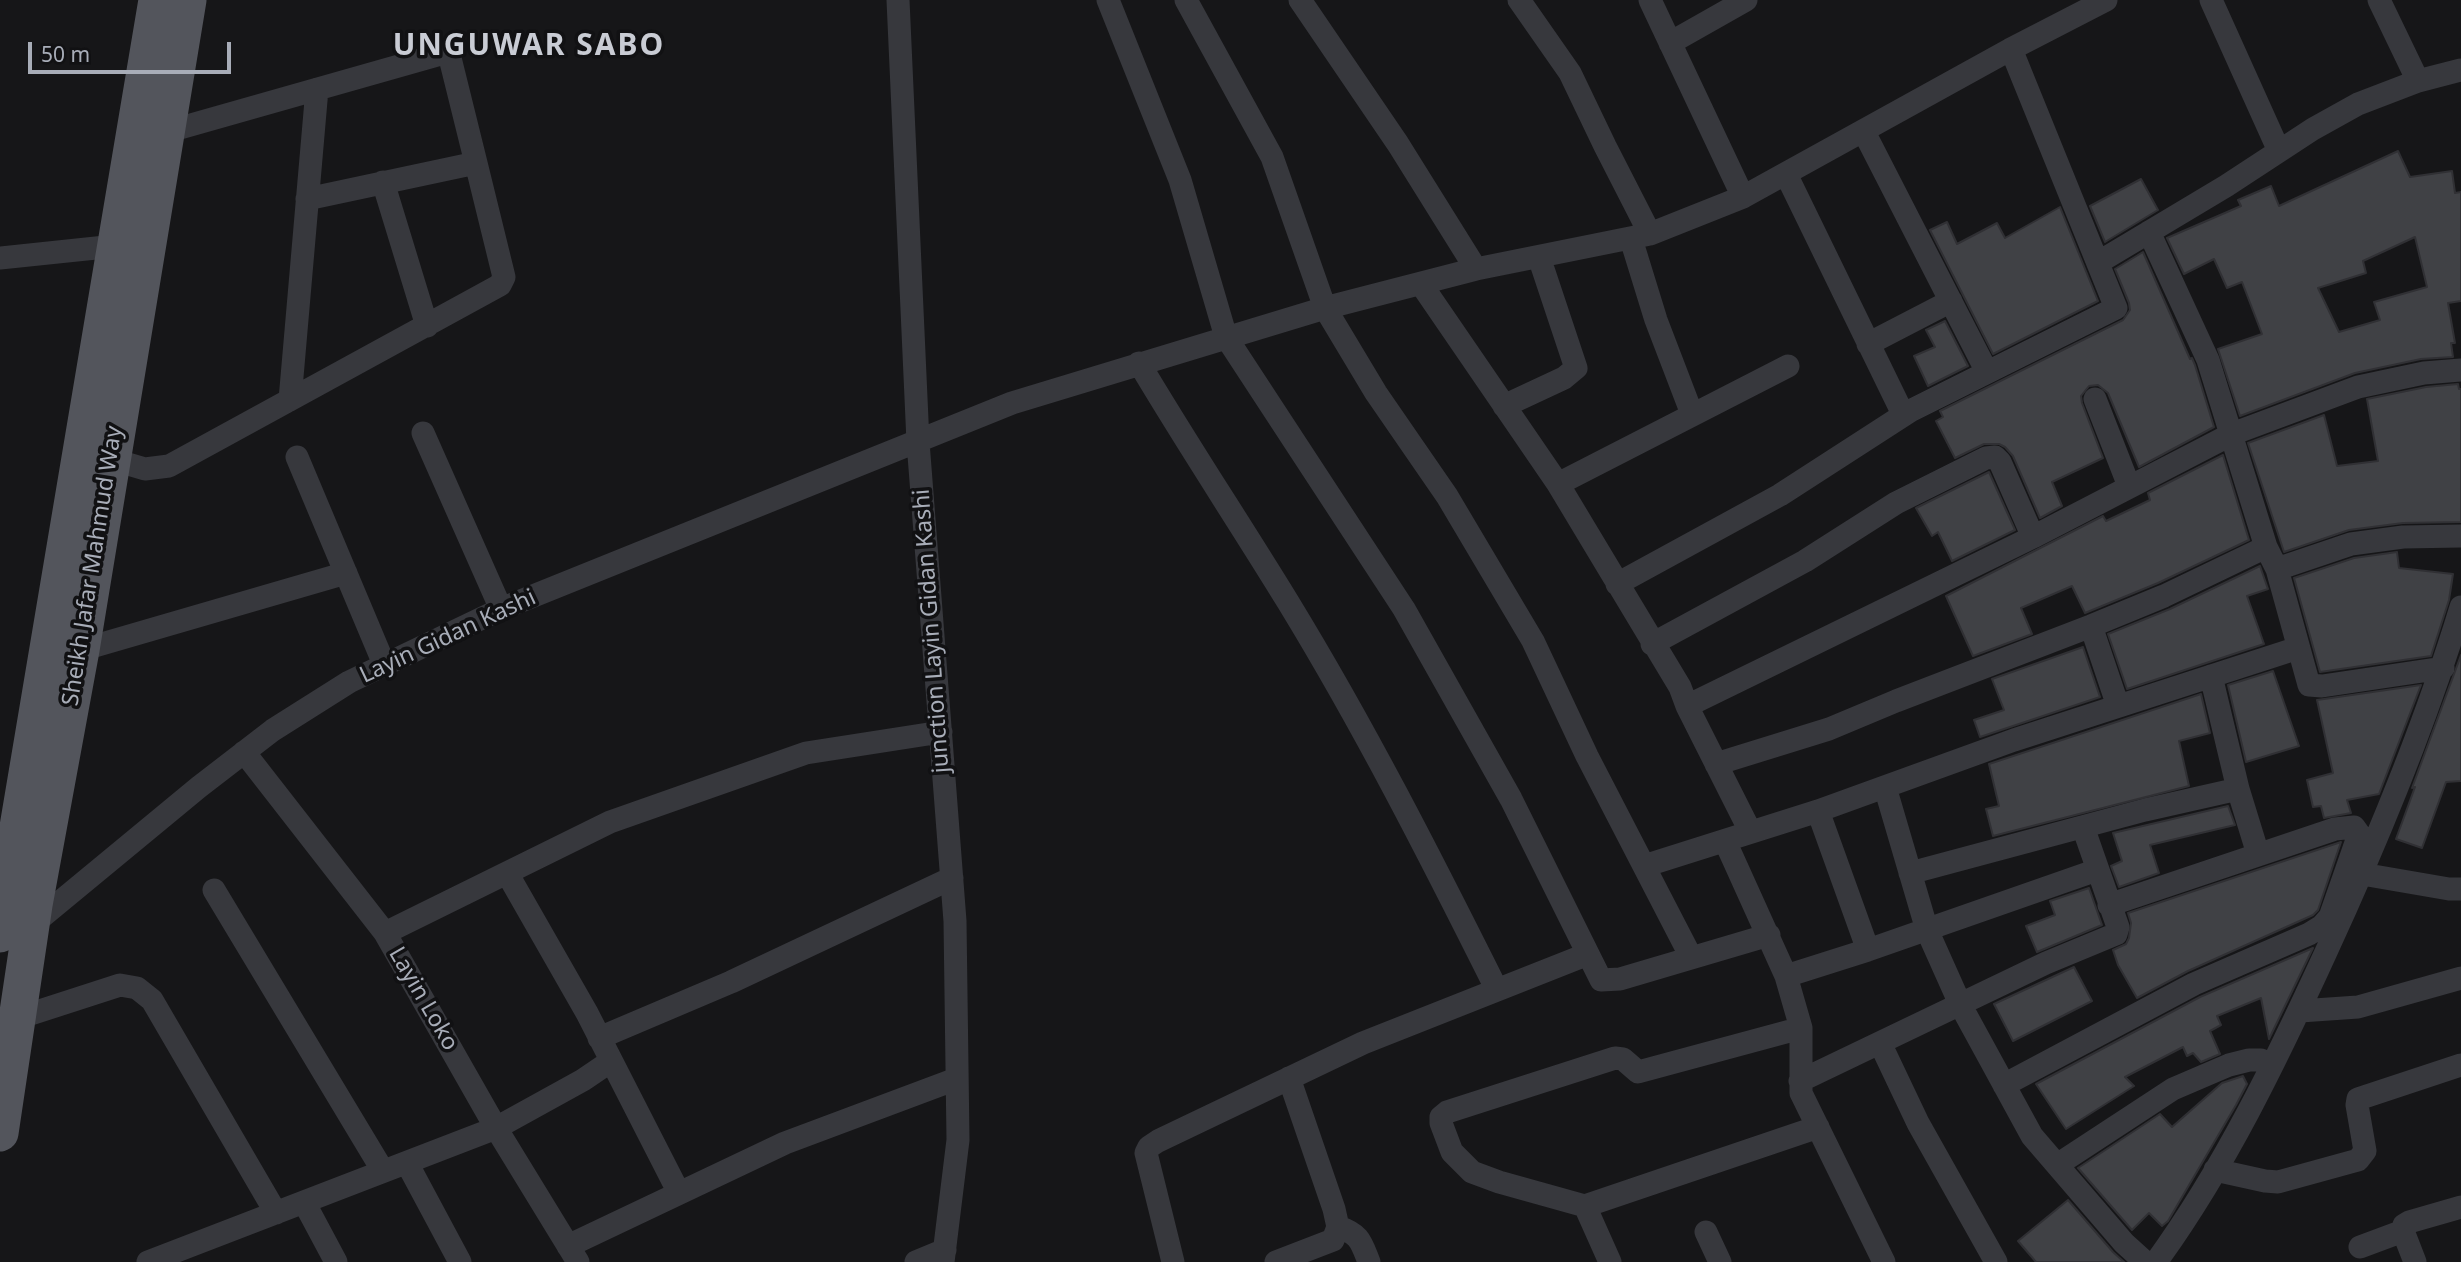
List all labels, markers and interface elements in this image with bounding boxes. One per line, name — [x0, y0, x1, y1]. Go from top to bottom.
scale bar — [32, 28, 234, 72]
district label: UNGUWAR SABO — [394, 28, 664, 64]
text: 50 m — [41, 40, 90, 68]
street label: Sheikh Jafar Mahmud Way — [57, 424, 129, 708]
street label: junction Layin Gidan Kashi — [908, 488, 956, 774]
street label: Layin Gidan Kashi — [356, 584, 540, 690]
street label: Layin Loko — [382, 942, 464, 1056]

